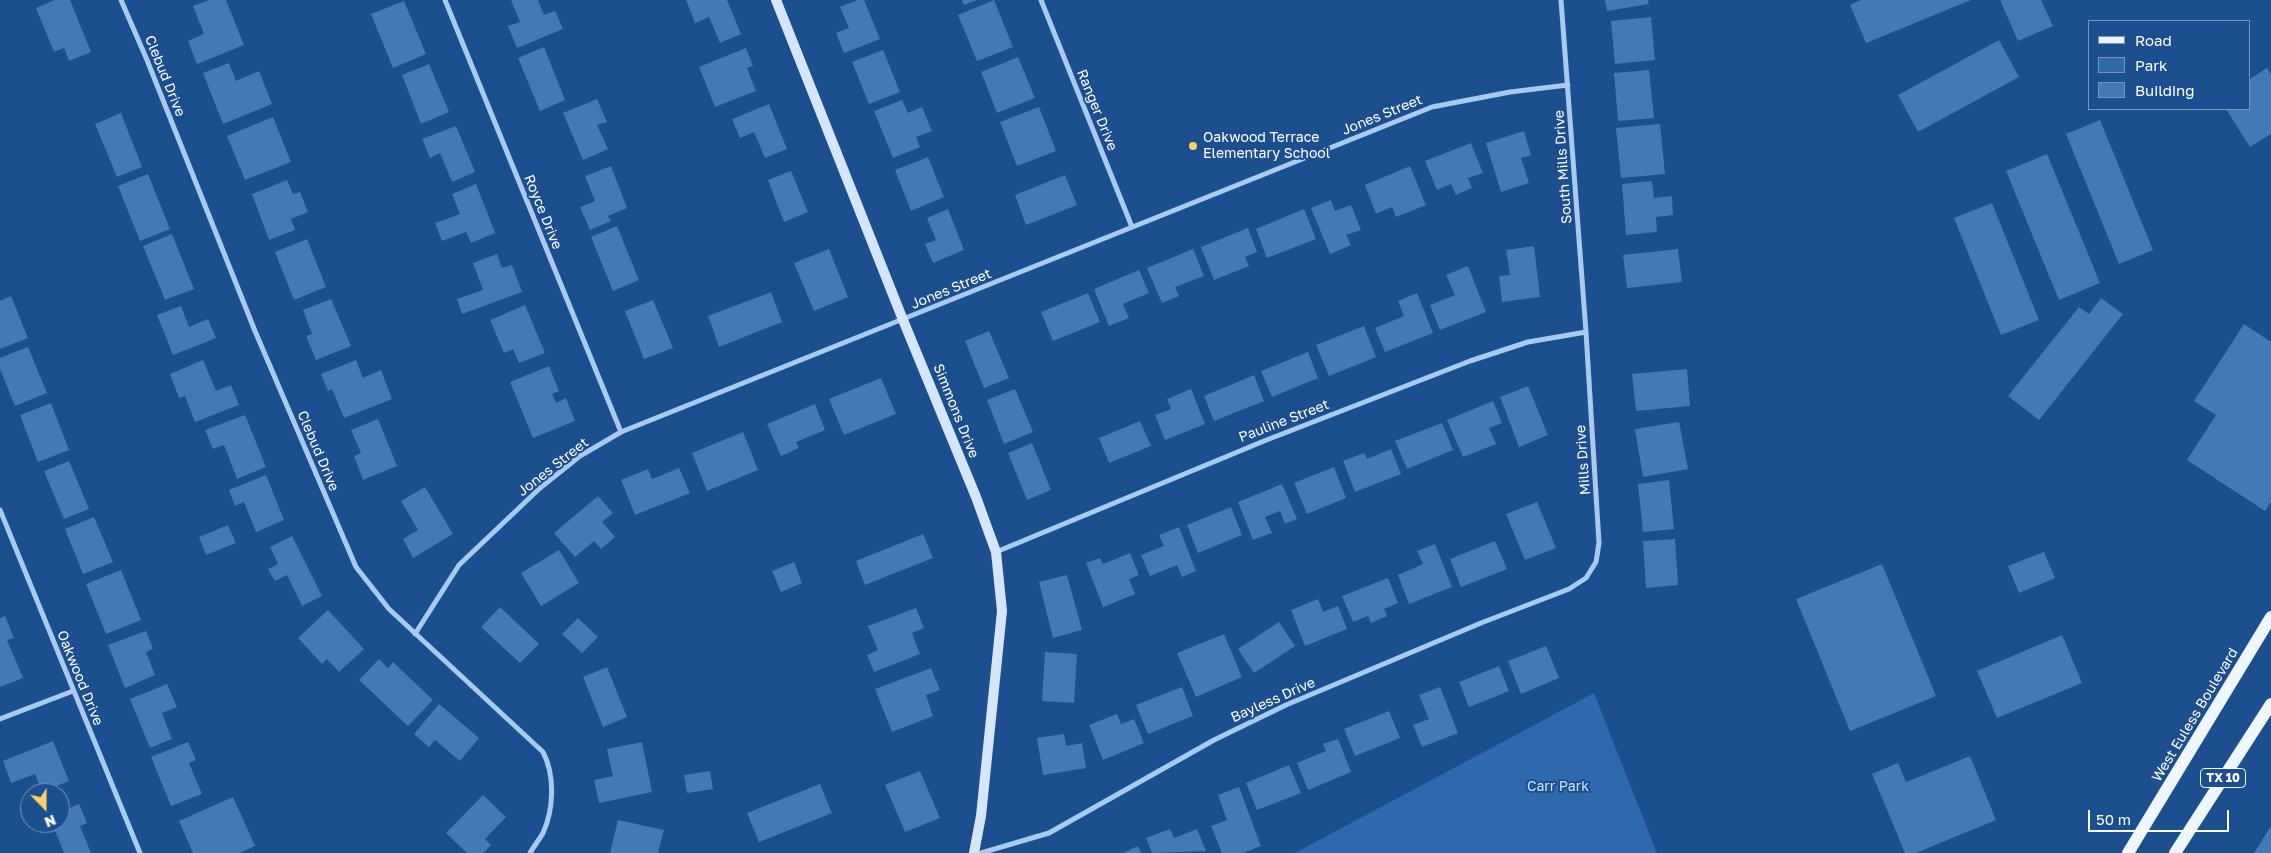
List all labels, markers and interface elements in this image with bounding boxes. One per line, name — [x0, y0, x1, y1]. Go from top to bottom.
legend — [2088, 20, 2251, 110]
text: Road — [2135, 31, 2172, 49]
street label: Clebud Drive — [141, 33, 189, 119]
text: Park — [2135, 56, 2167, 74]
street label: Ranger Drive — [1073, 67, 1121, 153]
text: Building — [2135, 81, 2195, 99]
street label: Jones Street — [1339, 91, 1425, 139]
street label: South Mills Drive — [1551, 110, 1575, 224]
place label: Oakwood Terrace Elementary School — [1203, 130, 1330, 162]
marker: Oakwood Terrace Elementary School — [1187, 140, 1199, 152]
street label: Royce Drive — [520, 172, 566, 252]
street label: Jones Street — [908, 265, 994, 313]
street label: Simmons Drive — [929, 361, 983, 461]
street label: Pauline Street — [1236, 396, 1332, 446]
street label: Clebud Drive — [293, 408, 343, 494]
street label: Mills Drive — [1572, 424, 1594, 496]
street label: Jones Street — [514, 434, 592, 500]
street label: Oakwood Drive — [53, 628, 107, 728]
street label: West Euless Boulevard — [2148, 645, 2242, 785]
street label: Bayless Drive — [1228, 674, 1318, 726]
road number: TX 10 — [2200, 768, 2246, 788]
park label: Carr Park — [1527, 779, 1589, 795]
north arrow — [20, 783, 70, 833]
scale bar — [2091, 800, 2232, 832]
text: 50 m — [2096, 810, 2131, 828]
text: N — [42, 812, 59, 831]

